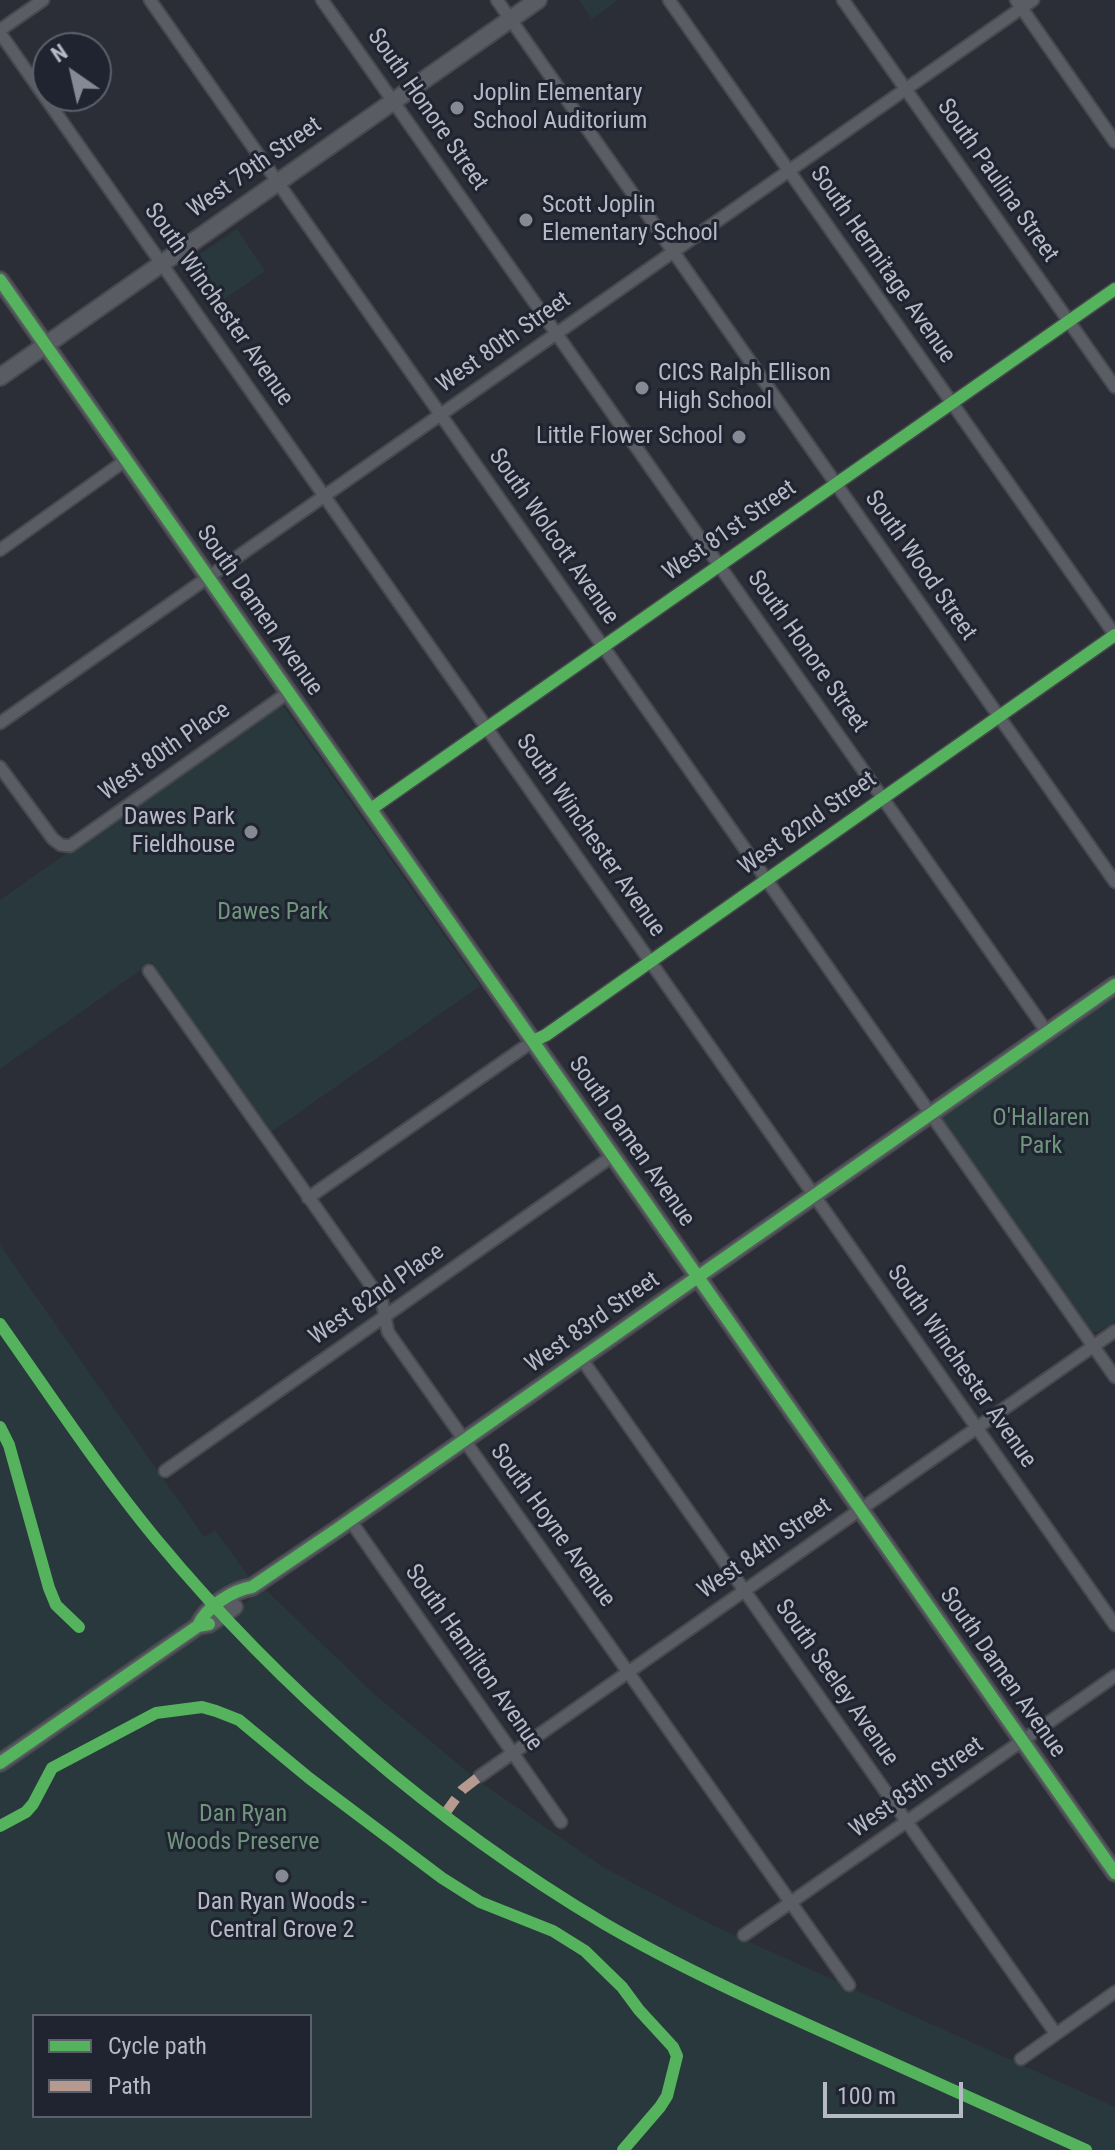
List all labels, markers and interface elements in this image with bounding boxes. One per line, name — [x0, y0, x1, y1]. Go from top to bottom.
street label: South Honore Street — [360, 24, 494, 196]
north arrow — [32, 32, 112, 112]
text: N — [47, 39, 72, 67]
place label: Joplin Elementary School Auditorium — [473, 80, 647, 136]
street label: South Paulina Street — [930, 94, 1064, 268]
marker: Joplin Elementary School Auditorium — [448, 99, 466, 117]
street label: West 79th Street — [182, 111, 328, 225]
street label: South Hermitage Avenue — [803, 161, 961, 369]
place label: Scott Joplin Elementary School — [542, 192, 718, 248]
street label: South Winchester Avenue — [137, 198, 299, 412]
marker: Scott Joplin Elementary School — [517, 211, 535, 229]
street label: West 80th Street — [431, 286, 577, 400]
place label: CICS Ralph Ellison High School — [658, 360, 831, 416]
marker: CICS Ralph Ellison High School — [633, 379, 651, 397]
place label: Little Flower School — [536, 423, 723, 451]
marker: Little Flower School — [730, 428, 748, 446]
street label: South Wolcott Avenue — [482, 444, 624, 630]
street label: West 81st Street — [658, 474, 802, 588]
street label: South Wood Street — [858, 486, 982, 646]
street label: South Damen Avenue — [190, 520, 328, 702]
street label: South Honore Street — [740, 566, 874, 738]
street label: West 80th Place — [94, 696, 236, 808]
street label: South Winchester Avenue — [509, 729, 671, 943]
street label: West 82nd Street — [734, 766, 882, 882]
place label: Dawes Park Fieldhouse — [124, 804, 235, 860]
marker: Dawes Park Fieldhouse — [242, 823, 260, 841]
park label: Dawes Park — [217, 899, 329, 927]
street label: South Damen Avenue — [562, 1051, 700, 1233]
park label: O'Hallaren Park — [992, 1105, 1090, 1161]
street label: West 82nd Place — [304, 1238, 450, 1352]
street label: South Winchester Avenue — [880, 1260, 1042, 1474]
street label: West 83rd Street — [520, 1266, 666, 1380]
street label: South Hoyne Avenue — [483, 1439, 621, 1613]
street label: West 84th Street — [692, 1492, 838, 1606]
street label: South Hamilton Avenue — [398, 1559, 548, 1757]
street label: South Damen Avenue — [933, 1582, 1071, 1764]
street label: South Seeley Avenue — [768, 1594, 904, 1772]
street label: West 85th Street — [844, 1731, 990, 1845]
park label: Dan Ryan Woods Preserve — [166, 1801, 320, 1857]
marker: Dan Ryan Woods - Central Grove 2 — [273, 1867, 291, 1885]
place label: Dan Ryan Woods - Central Grove 2 — [197, 1889, 367, 1945]
legend — [32, 2014, 312, 2118]
text: Cycle path — [108, 2032, 207, 2060]
scale bar — [827, 2066, 967, 2116]
text: Path — [108, 2072, 151, 2100]
text: 100 m — [837, 2082, 896, 2110]

